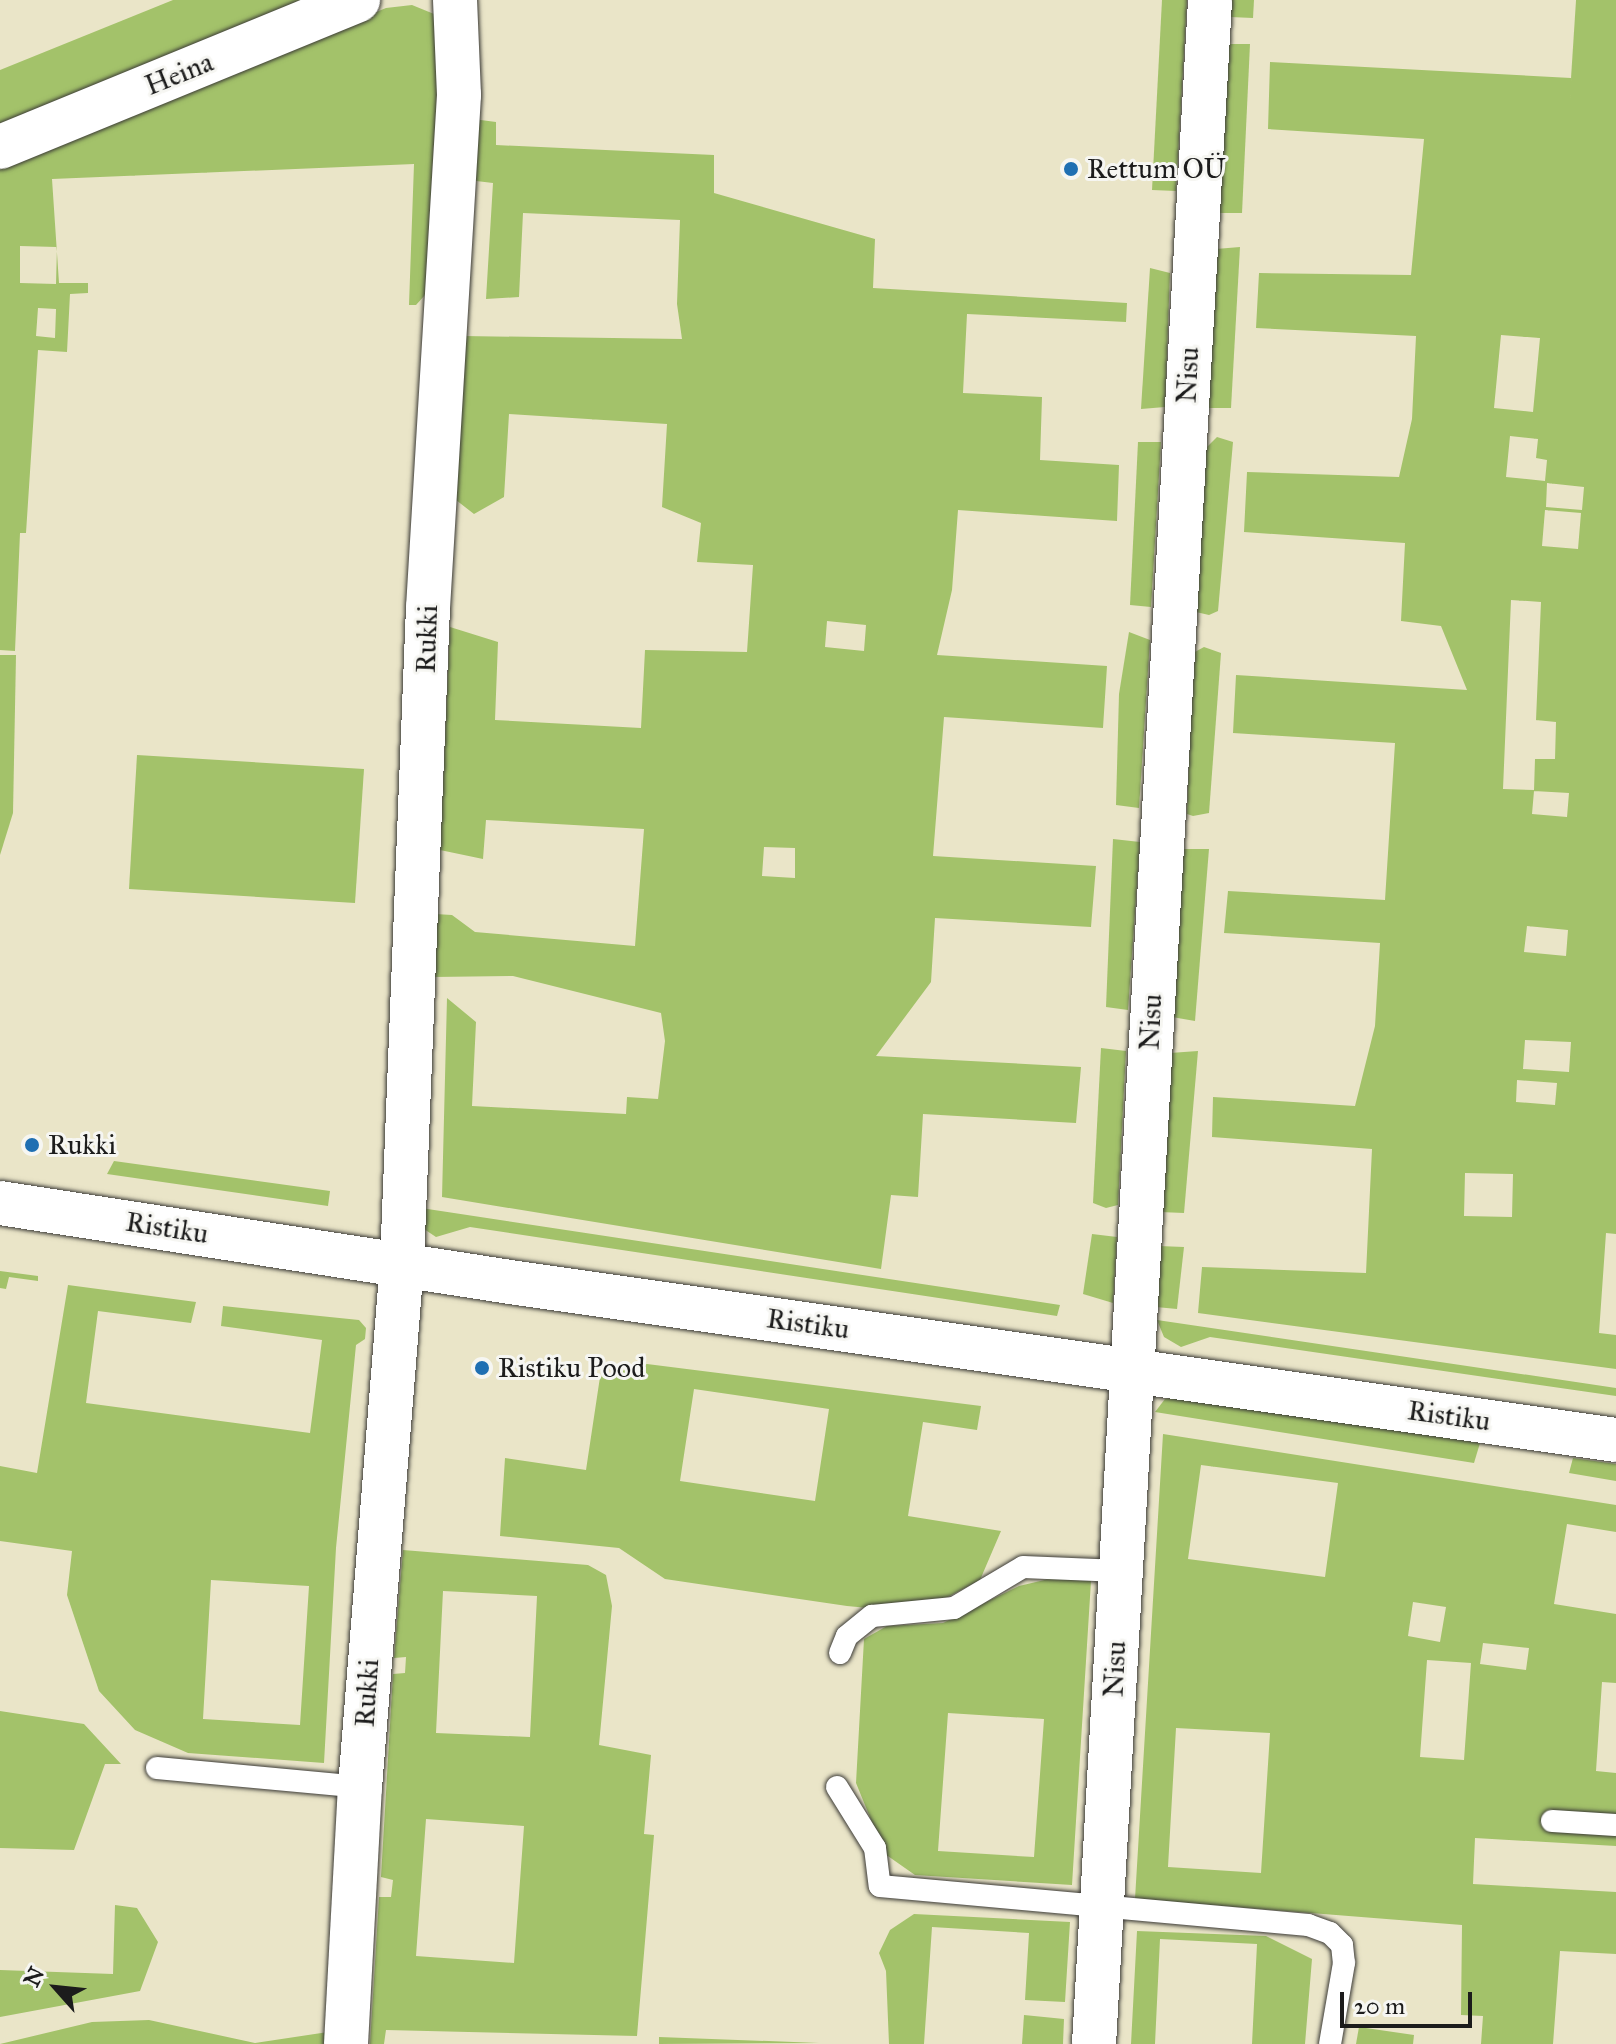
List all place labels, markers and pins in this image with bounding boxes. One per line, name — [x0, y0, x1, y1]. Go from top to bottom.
place label: Rettum OÜ — [1087, 152, 1226, 186]
marker: Rettum OÜ — [1062, 160, 1080, 178]
place label: Rukki — [48, 1128, 116, 1162]
marker: Rukki — [23, 1136, 41, 1154]
place label: Ristiku Pood — [498, 1351, 645, 1385]
marker: Ristiku Pood — [473, 1359, 491, 1377]

